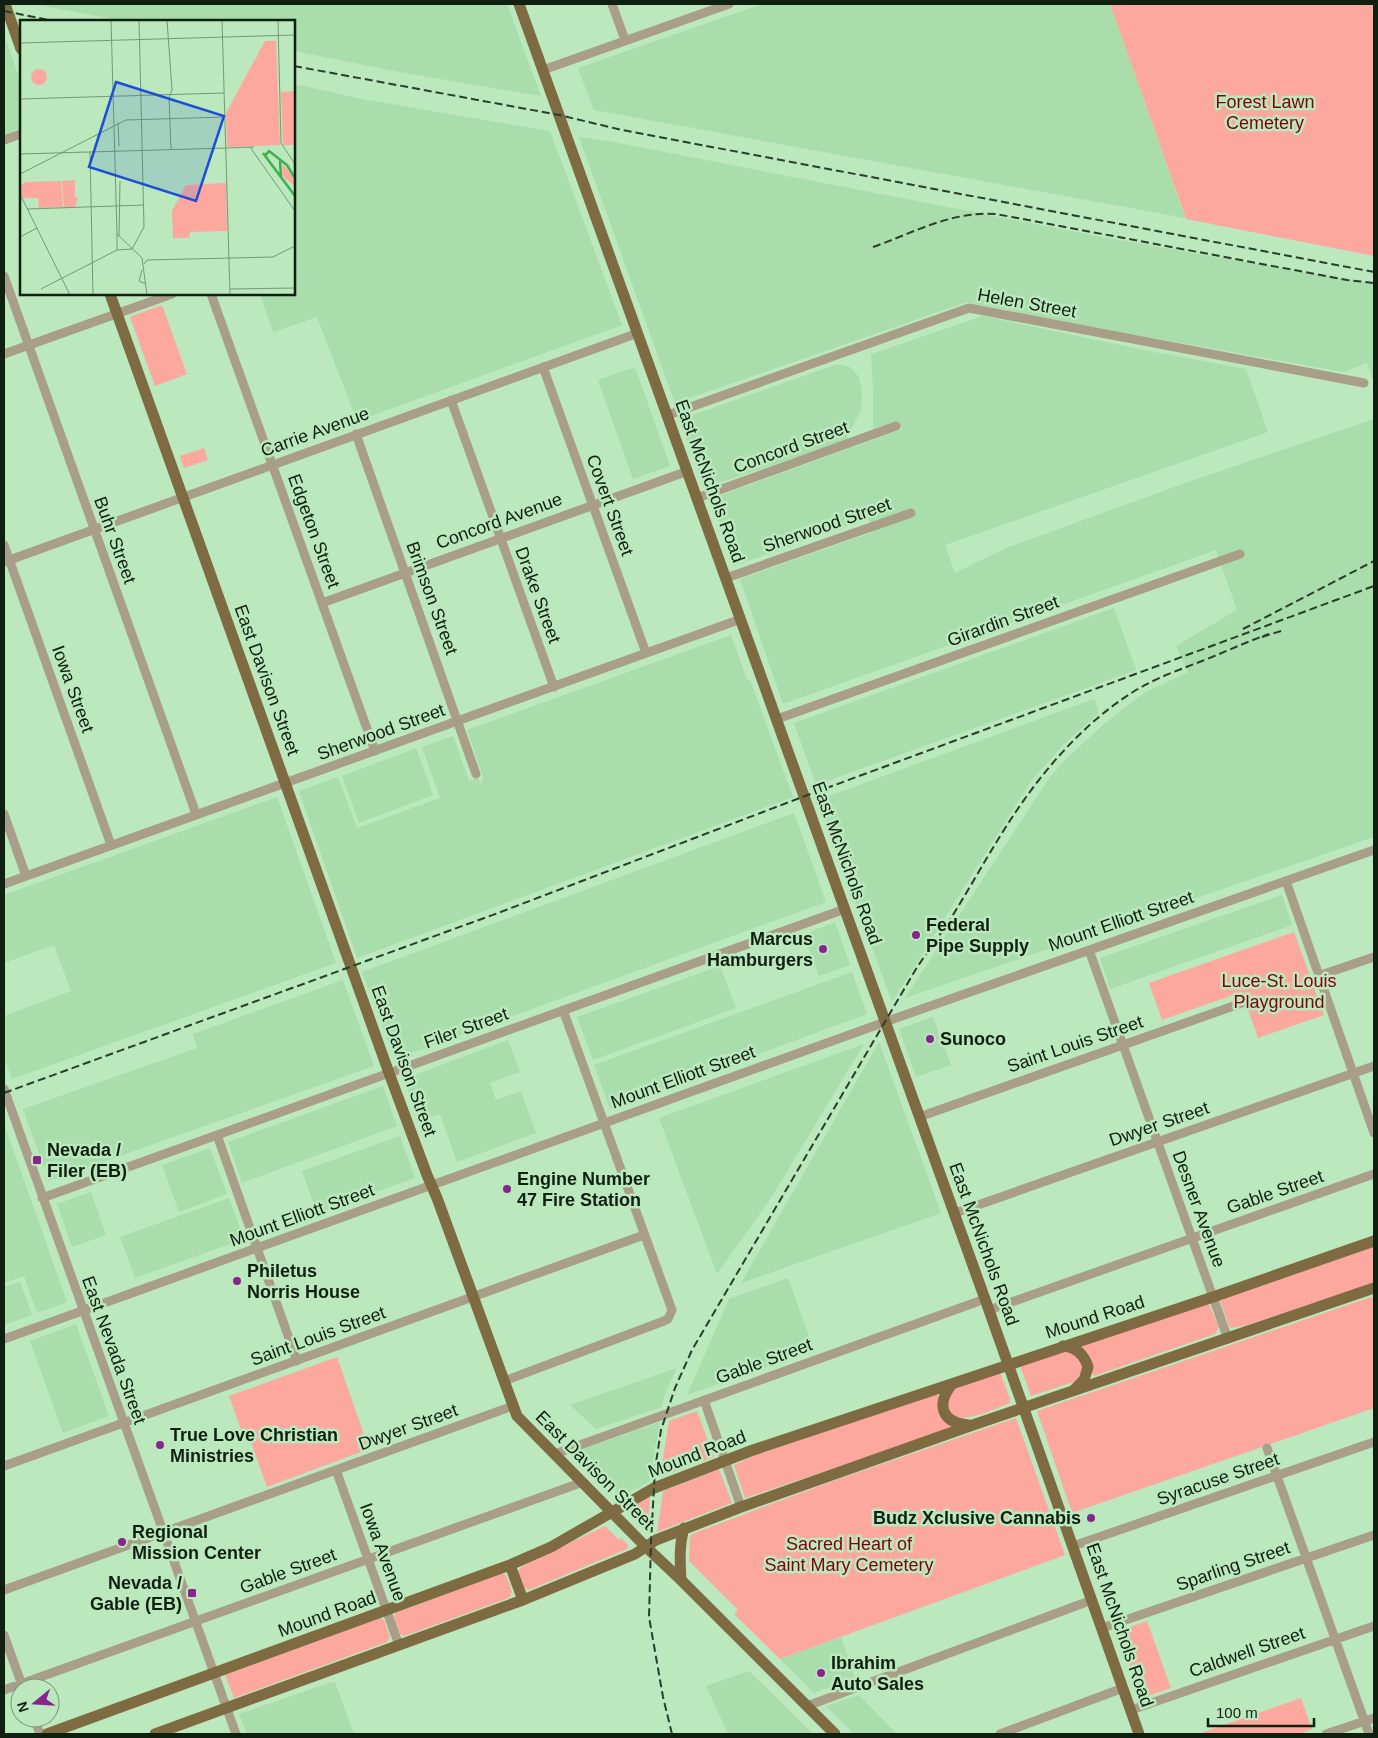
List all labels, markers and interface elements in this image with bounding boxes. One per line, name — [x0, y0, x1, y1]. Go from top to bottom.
inset map — [20, 20, 295, 295]
park label: Forest Lawn Cemetery — [1215, 92, 1315, 133]
street label: Helen Street — [976, 284, 1078, 322]
street label: East McNichols Road — [671, 397, 749, 565]
street label: Carrie Avenue — [258, 403, 372, 461]
street label: Concord Street — [731, 417, 851, 477]
street label: Covert Street — [582, 452, 638, 558]
street label: Edgeton Street — [284, 471, 344, 591]
street label: Concord Avenue — [433, 489, 565, 553]
street label: Buhr Street — [90, 494, 140, 586]
street label: Sherwood Street — [760, 494, 894, 556]
street label: Brimson Street — [402, 539, 462, 657]
street label: Drake Street — [511, 544, 565, 646]
street label: Girardin Street — [945, 592, 1061, 650]
street label: East Davison Street — [230, 602, 304, 758]
street label: Iowa Street — [48, 643, 98, 735]
street label: Sherwood Street — [315, 700, 447, 764]
street label: East McNichols Road — [808, 779, 886, 947]
street label: Mount Elliott Street — [1046, 887, 1196, 955]
place label: Federal Pipe Supply — [926, 915, 1029, 956]
place label: Marcus Hamburgers — [707, 929, 813, 970]
marker: Federal Pipe Supply — [910, 929, 922, 941]
marker: Marcus Hamburgers — [817, 943, 829, 955]
park label: Luce-St. Louis Playground — [1221, 971, 1337, 1012]
street label: East Davison Street — [367, 983, 441, 1139]
street label: Filer Street — [421, 1004, 511, 1052]
street label: Saint Louis Street — [1005, 1011, 1145, 1077]
place label: Sunoco — [940, 1029, 1006, 1049]
marker: Sunoco — [924, 1033, 936, 1045]
street label: Mount Elliott Street — [608, 1042, 758, 1112]
street label: Dwyer Street — [1107, 1098, 1211, 1150]
place label: Nevada / Filer (EB) — [47, 1140, 127, 1181]
street label: Desner Avenue — [1169, 1148, 1229, 1270]
marker: Nevada / Filer (EB) — [31, 1154, 43, 1166]
street label: East McNichols Road — [945, 1160, 1023, 1328]
street label: Gable Street — [1224, 1166, 1326, 1218]
place label: Engine Number 47 Fire Station — [517, 1169, 650, 1210]
street label: Mount Elliott Street — [227, 1180, 377, 1250]
marker: Engine Number 47 Fire Station — [501, 1183, 513, 1195]
place label: Philetus Norris House — [247, 1261, 360, 1302]
street label: East Nevada Street — [78, 1273, 150, 1427]
marker: Philetus Norris House — [231, 1275, 243, 1287]
street label: Mound Road — [1043, 1292, 1147, 1342]
street label: Saint Louis Street — [248, 1302, 388, 1370]
street label: Gable Street — [713, 1334, 815, 1388]
street label: Dwyer Street — [356, 1400, 460, 1454]
street label: East Davison Street — [532, 1407, 658, 1533]
place label: True Love Christian Ministries — [170, 1425, 338, 1466]
street label: Mound Road — [645, 1426, 749, 1482]
marker: True Love Christian Ministries — [154, 1439, 166, 1451]
street label: Syracuse Street — [1154, 1449, 1282, 1509]
street label: Iowa Avenue — [356, 1500, 410, 1604]
place label: Budz Xclusive Cannabis — [873, 1508, 1081, 1528]
marker: Budz Xclusive Cannabis — [1085, 1512, 1097, 1524]
place label: Regional Mission Center — [132, 1522, 261, 1563]
park label: Sacred Heart of Saint Mary Cemetery — [764, 1534, 934, 1575]
marker: Regional Mission Center — [116, 1536, 128, 1548]
street label: Sparling Street — [1173, 1537, 1293, 1595]
street label: East McNichols Road — [1083, 1540, 1157, 1710]
street label: Gable Street — [237, 1544, 339, 1598]
place label: Nevada / Gable (EB) — [90, 1573, 182, 1614]
marker: Nevada / Gable (EB) — [186, 1587, 198, 1599]
street label: Mound Road — [275, 1587, 379, 1641]
street label: Caldwell Street — [1187, 1623, 1307, 1681]
place label: Ibrahim Auto Sales — [831, 1653, 924, 1694]
marker: Ibrahim Auto Sales — [815, 1667, 827, 1679]
north arrow — [10, 1678, 60, 1728]
scale bar — [1208, 1696, 1314, 1728]
text: N — [13, 1700, 32, 1714]
text: 100 m — [1216, 1704, 1258, 1721]

